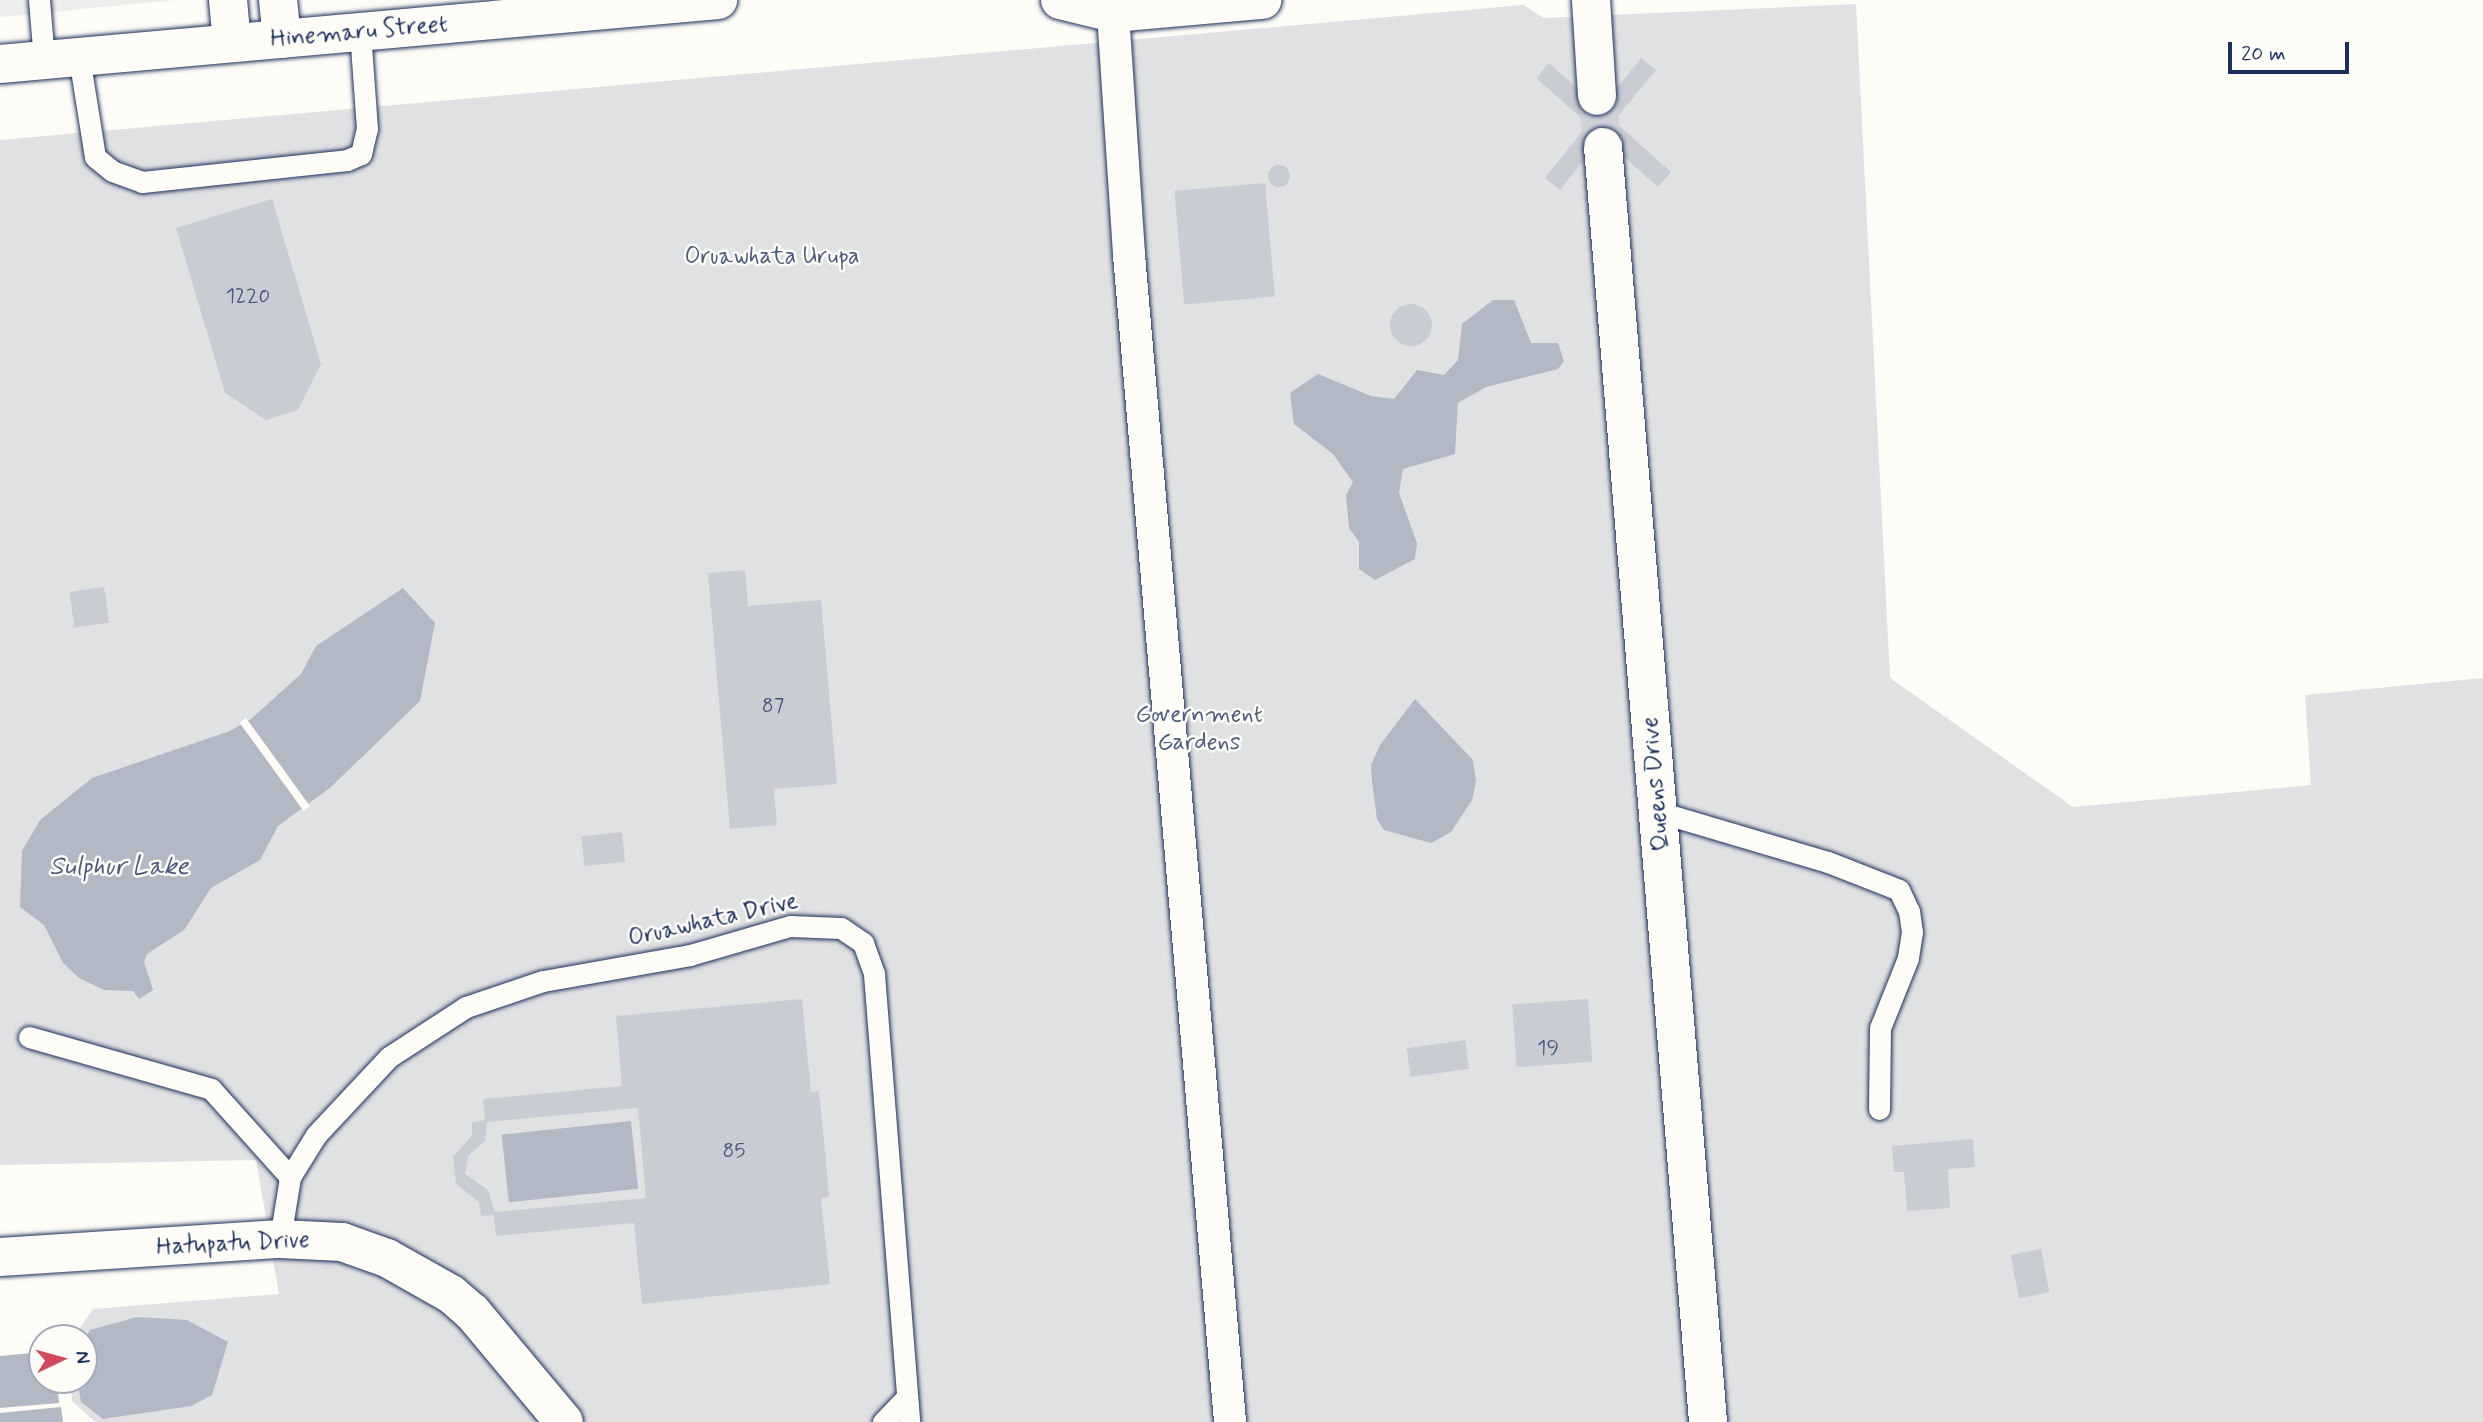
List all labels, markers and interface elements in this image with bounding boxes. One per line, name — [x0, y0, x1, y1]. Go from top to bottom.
street label: Hinemaru Street — [267, 10, 451, 54]
scale bar — [2231, 28, 2352, 72]
text: 20 m — [2241, 40, 2286, 68]
park label: Oruawhata Urupa — [684, 243, 860, 271]
house number: 1220 — [226, 283, 270, 309]
house number: 87 — [762, 693, 784, 719]
park label: Government Gardens — [1135, 701, 1263, 757]
street label: Queens Drive — [1636, 717, 1676, 851]
water label: Sulphur Lake — [49, 852, 189, 884]
street label: Oruawhata Drive — [626, 887, 800, 953]
house number: 19 — [1537, 1035, 1559, 1061]
house number: 85 — [722, 1138, 746, 1164]
street label: Hatupatu Drive — [156, 1226, 310, 1262]
north arrow — [28, 1324, 98, 1394]
text: N — [69, 1350, 95, 1365]

